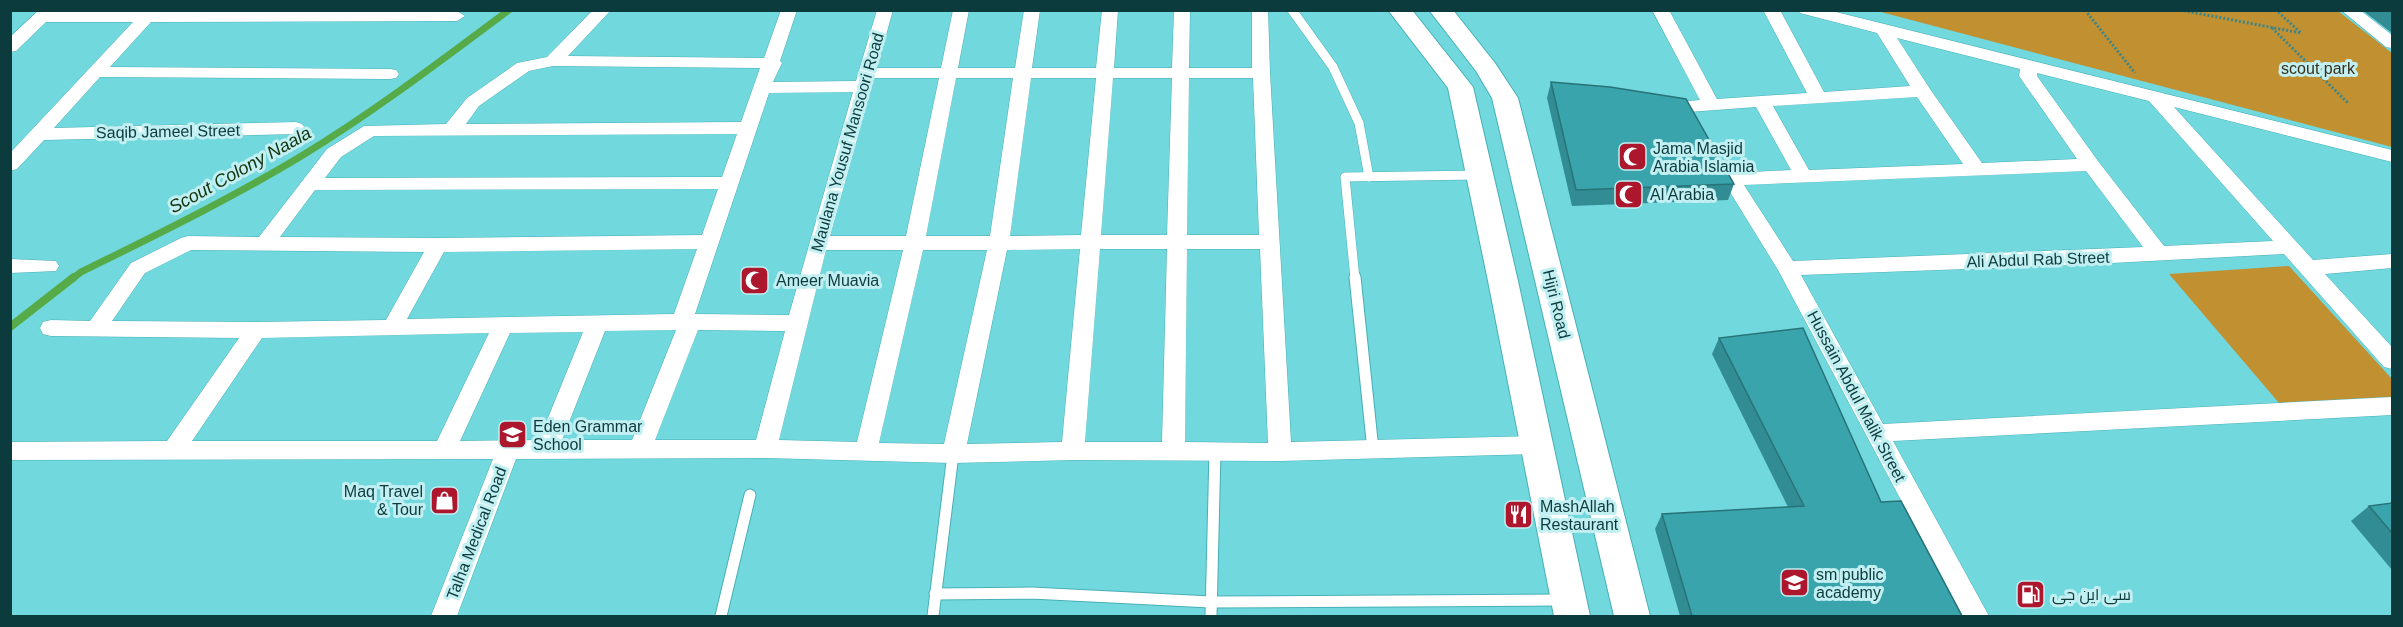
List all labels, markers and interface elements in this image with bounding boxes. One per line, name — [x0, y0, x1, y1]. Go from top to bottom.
street label: Maulana Yousuf Mansoori Road — [808, 31, 887, 254]
park label: scout park — [2281, 60, 2356, 77]
street label: Saqib Jameel Street — [96, 122, 241, 141]
water label: Scout Colony Naala — [166, 123, 314, 217]
place label: Jama Masjid Arabia Islamia — [1653, 140, 1754, 175]
mosque icon: Jama Masjid Arabia Islamia — [1616, 141, 1648, 173]
mosque icon: Al Arabia — [1613, 178, 1645, 210]
place label: Al Arabia — [1650, 186, 1714, 203]
street label: Ali Abdul Rab Street — [1966, 248, 2110, 270]
mosque icon: Ameer Muavia — [739, 264, 771, 296]
street label: Hijri Road — [1540, 268, 1573, 340]
place label: Ameer Muavia — [776, 272, 879, 289]
street label: Hussain Abdul Malik Street — [1804, 308, 1909, 485]
place label: Eden Grammar School — [533, 418, 643, 453]
school or university icon: Eden Grammar School — [496, 419, 528, 451]
street label: Talha Medical Road — [443, 465, 510, 602]
place label: Maq Travel & Tour — [344, 483, 424, 518]
shop icon: Maq Travel & Tour — [428, 484, 460, 516]
place label: MashAllah Restaurant — [1540, 498, 1619, 533]
restaurant icon: MashAllah Restaurant — [1503, 499, 1535, 531]
place label: sm public academy — [1816, 566, 1884, 601]
school or university icon: sm public academy — [1779, 567, 1811, 599]
fuel station icon: سی این جی — [2015, 578, 2047, 610]
place label: سی این جی — [2052, 586, 2131, 605]

